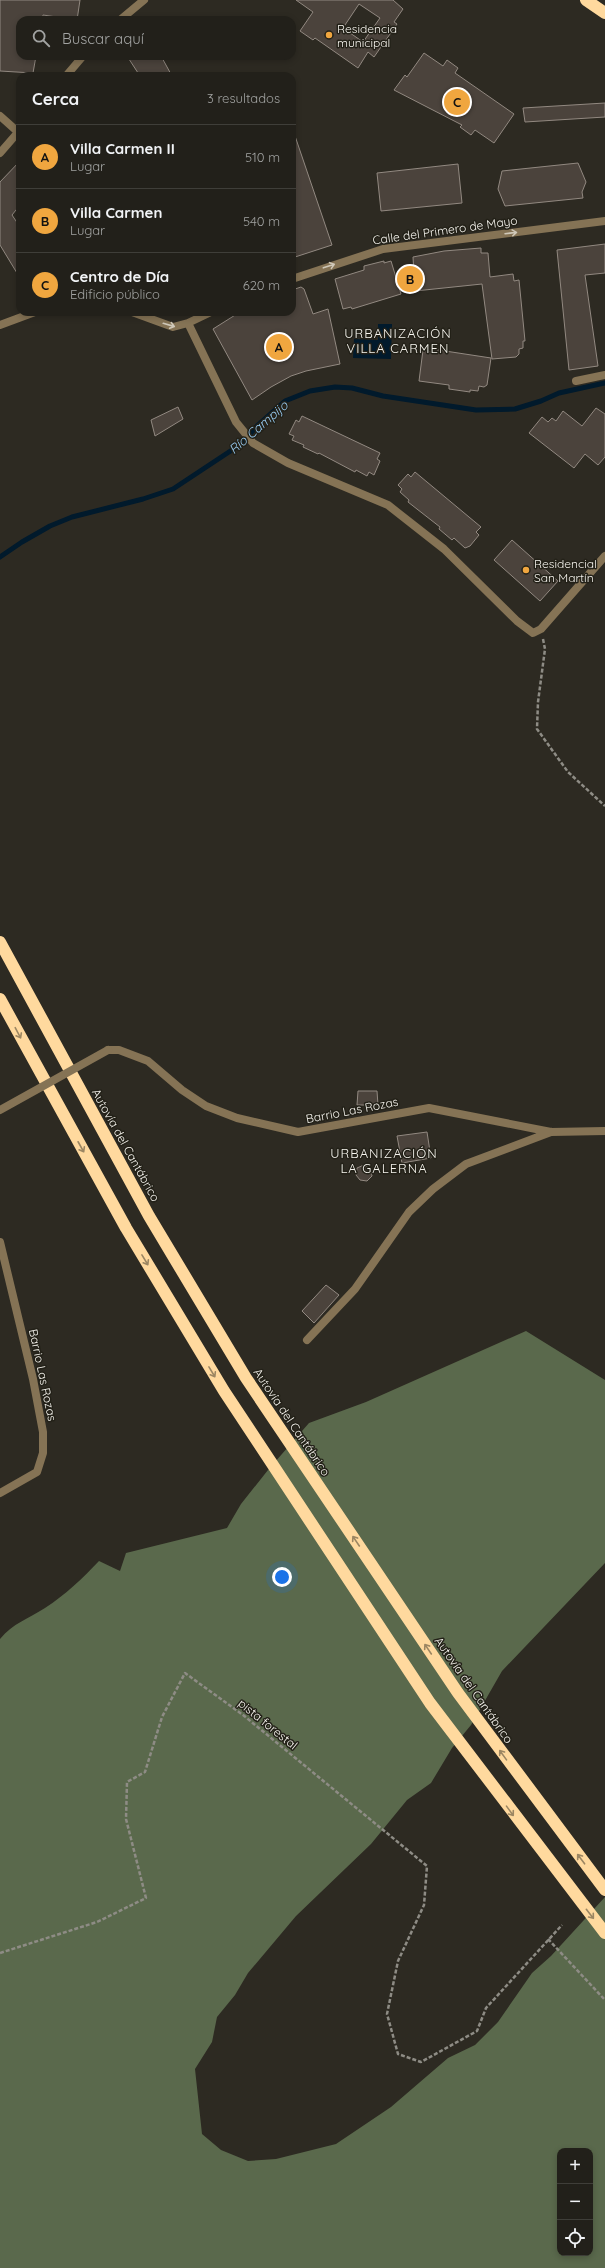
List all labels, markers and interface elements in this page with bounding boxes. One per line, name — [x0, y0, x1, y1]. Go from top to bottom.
search box — [16, 16, 296, 60]
place label: Residencia municipal — [337, 21, 397, 50]
icon: search — [30, 27, 52, 49]
text: Buscar aquí — [62, 29, 144, 48]
marker: Residencia municipal — [324, 30, 334, 40]
pin: C — [444, 87, 470, 117]
text: Cerca — [32, 88, 79, 109]
text: 3 resultados — [207, 90, 280, 106]
text: Villa Carmen II — [70, 139, 175, 158]
text: A — [41, 149, 49, 165]
text: 510 m — [245, 149, 280, 165]
text: Lugar — [70, 158, 105, 174]
text: Villa Carmen — [70, 203, 162, 222]
street label: Calle del Primero de Mayo — [372, 212, 518, 248]
text: B — [41, 213, 49, 229]
text: 540 m — [243, 213, 280, 229]
text: Lugar — [70, 222, 105, 238]
one-way arrow — [504, 229, 517, 237]
one-way arrow — [322, 262, 335, 269]
pin: B — [397, 264, 423, 294]
text: Centro de Día — [70, 267, 169, 286]
text: C — [41, 277, 49, 293]
text: 620 m — [243, 277, 280, 293]
text: Edificio público — [70, 286, 160, 302]
one-way arrow — [162, 322, 175, 329]
district label: URBANIZACIÓN VILLA CARMEN — [344, 325, 452, 356]
pin: A — [266, 332, 292, 362]
water label: Río Campijo — [225, 396, 292, 457]
place label: Residencial San Martín — [534, 556, 597, 585]
marker: Residencial San Martín — [521, 565, 531, 575]
one-way arrow — [15, 1027, 23, 1039]
street label: Autovía del Cantábrico — [89, 1086, 163, 1204]
street label: Barrio Las Rozas — [305, 1094, 400, 1126]
one-way arrow — [78, 1141, 85, 1153]
district label: URBANIZACIÓN LA GALERNA — [330, 1145, 438, 1176]
one-way arrow — [142, 1254, 150, 1266]
street label: Barrio Las Rozas — [26, 1328, 60, 1423]
street label: Autovía del Cantábrico — [250, 1365, 334, 1479]
one-way arrow — [208, 1366, 216, 1377]
one-way arrow — [351, 1535, 359, 1547]
your location — [272, 1567, 292, 1587]
street label: Autovía del Cantábrico — [432, 1634, 516, 1746]
one-way arrow — [424, 1644, 432, 1655]
street label: pista forestal — [235, 1695, 301, 1753]
one-way arrow — [499, 1750, 507, 1761]
one-way arrow — [506, 1805, 515, 1816]
one-way arrow — [577, 1853, 586, 1864]
one-way arrow — [585, 1908, 594, 1919]
map controls — [557, 2148, 593, 2256]
button: + — [557, 2148, 593, 2184]
button: − — [557, 2184, 593, 2220]
button: locate — [557, 2220, 593, 2256]

